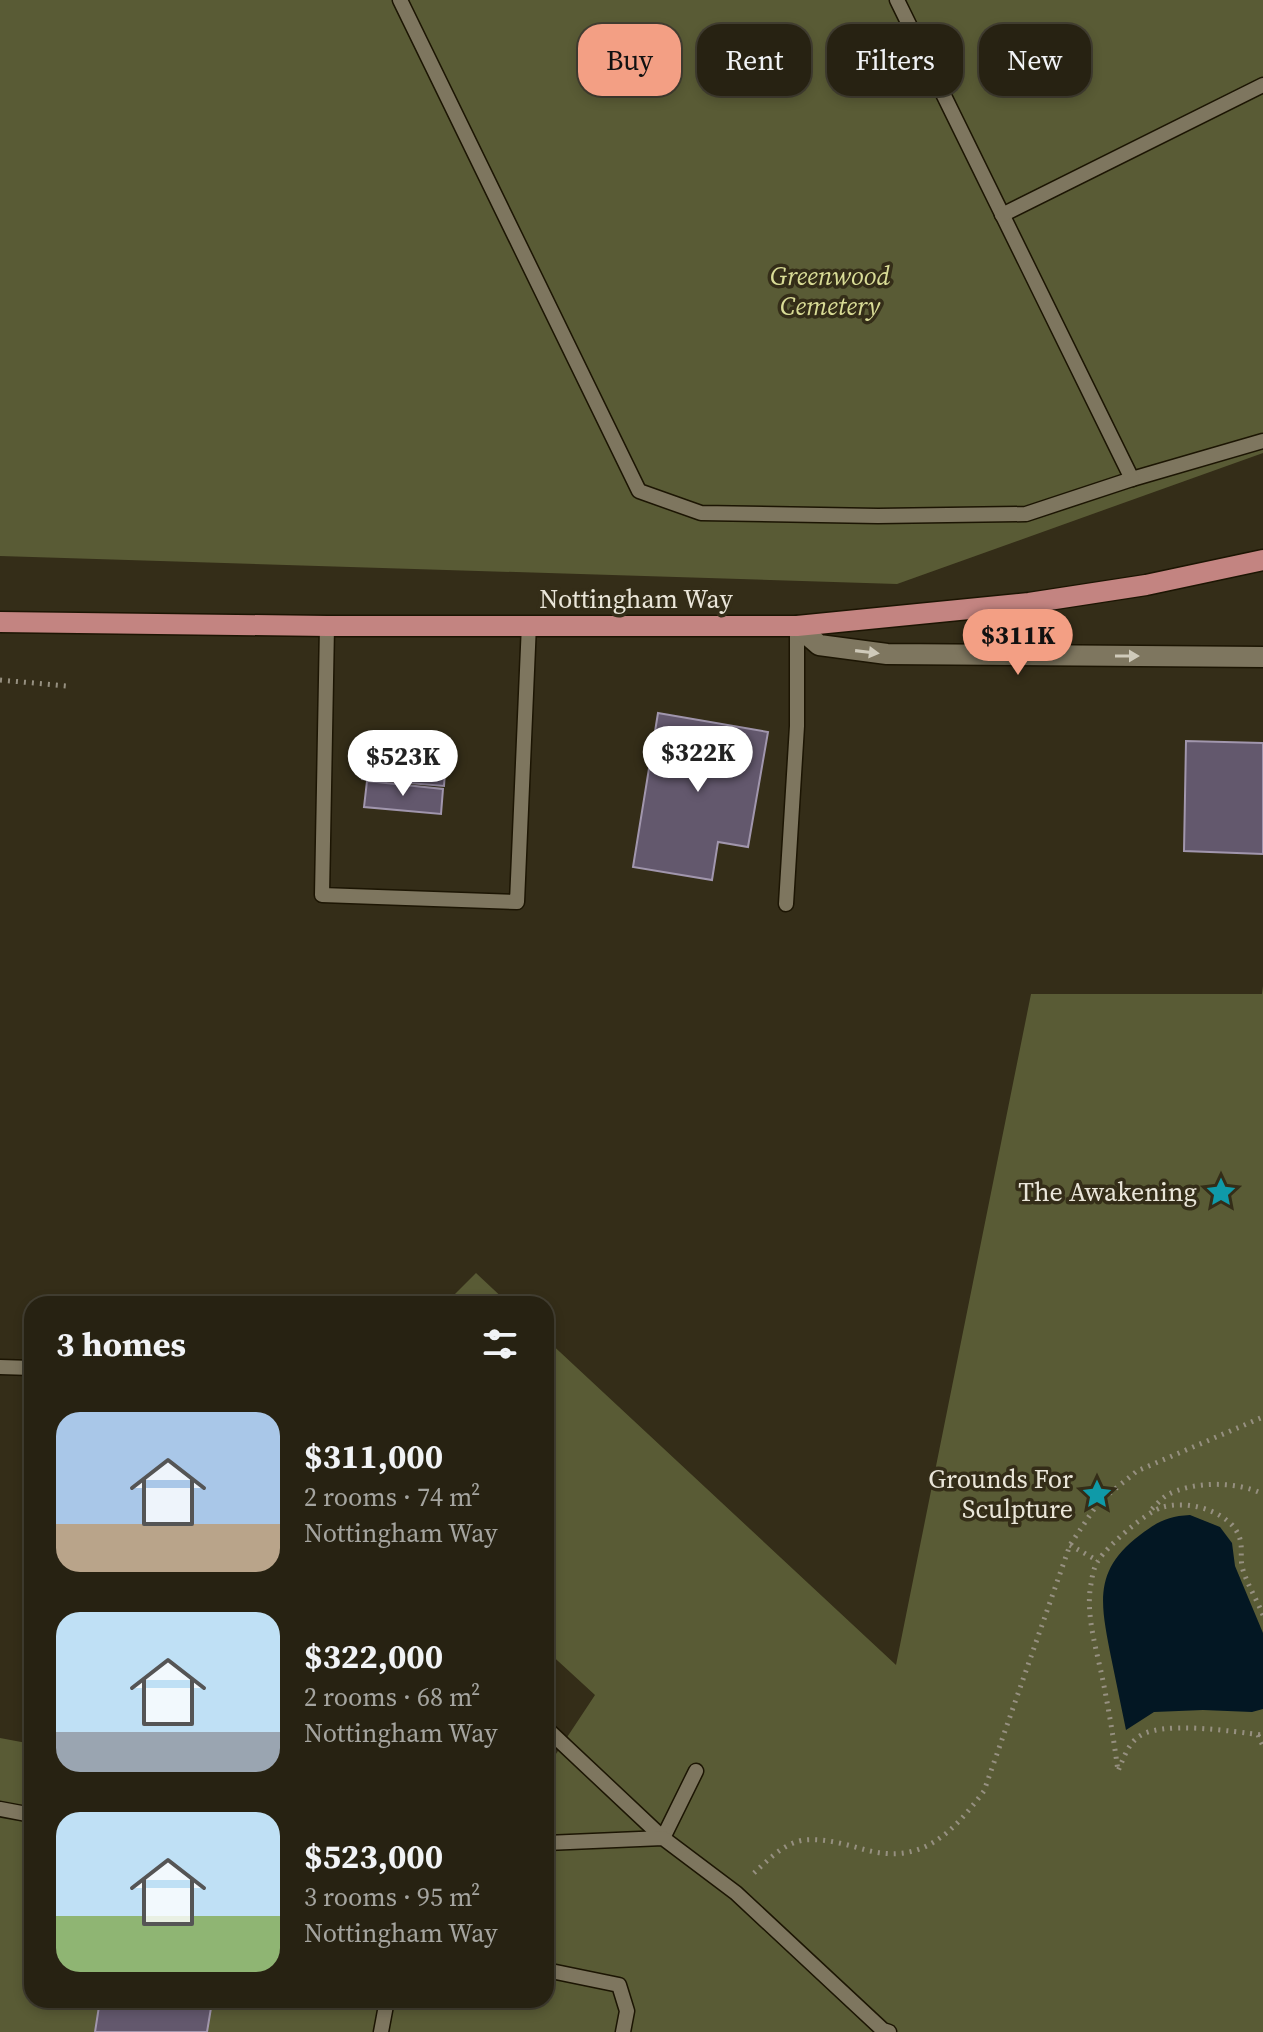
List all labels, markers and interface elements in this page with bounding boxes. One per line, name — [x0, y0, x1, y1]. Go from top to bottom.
chip: Buy — [578, 24, 681, 96]
chip: Rent — [697, 24, 811, 96]
chip: Filters — [827, 24, 963, 96]
chip: New — [979, 24, 1091, 96]
park label: Greenwood Cemetery — [770, 258, 890, 324]
street label: Nottingham Way — [539, 581, 733, 617]
pin: $311K — [962, 609, 1074, 677]
text: $311K — [981, 617, 1055, 653]
one-way arrow — [855, 645, 880, 658]
one-way arrow — [1115, 649, 1140, 662]
pin: $322K — [642, 726, 754, 794]
pin: $523K — [347, 730, 459, 798]
text: $322K — [661, 734, 735, 770]
text: $523K — [366, 738, 440, 774]
place label: The Awakening — [1018, 1174, 1197, 1210]
place icon: The Awakening — [1204, 1175, 1238, 1209]
text: 3 homes — [56, 1321, 186, 1367]
icon: filters — [478, 1322, 522, 1366]
text: $311,000 — [304, 1433, 443, 1479]
icon: home — [120, 1444, 216, 1540]
place label: Grounds For Sculpture — [928, 1461, 1073, 1527]
place icon: Grounds For Sculpture — [1080, 1477, 1114, 1511]
text: 2 rooms · 74 m² — [304, 1479, 480, 1515]
text: Nottingham Way — [304, 1515, 498, 1551]
text: $322,000 — [304, 1633, 443, 1679]
icon: home — [120, 1644, 216, 1740]
text: 2 rooms · 68 m² — [304, 1679, 480, 1715]
text: Nottingham Way — [304, 1715, 498, 1751]
text: $523,000 — [304, 1833, 443, 1879]
icon: home — [120, 1844, 216, 1940]
text: 3 rooms · 95 m² — [304, 1879, 480, 1915]
text: Nottingham Way — [304, 1915, 498, 1951]

